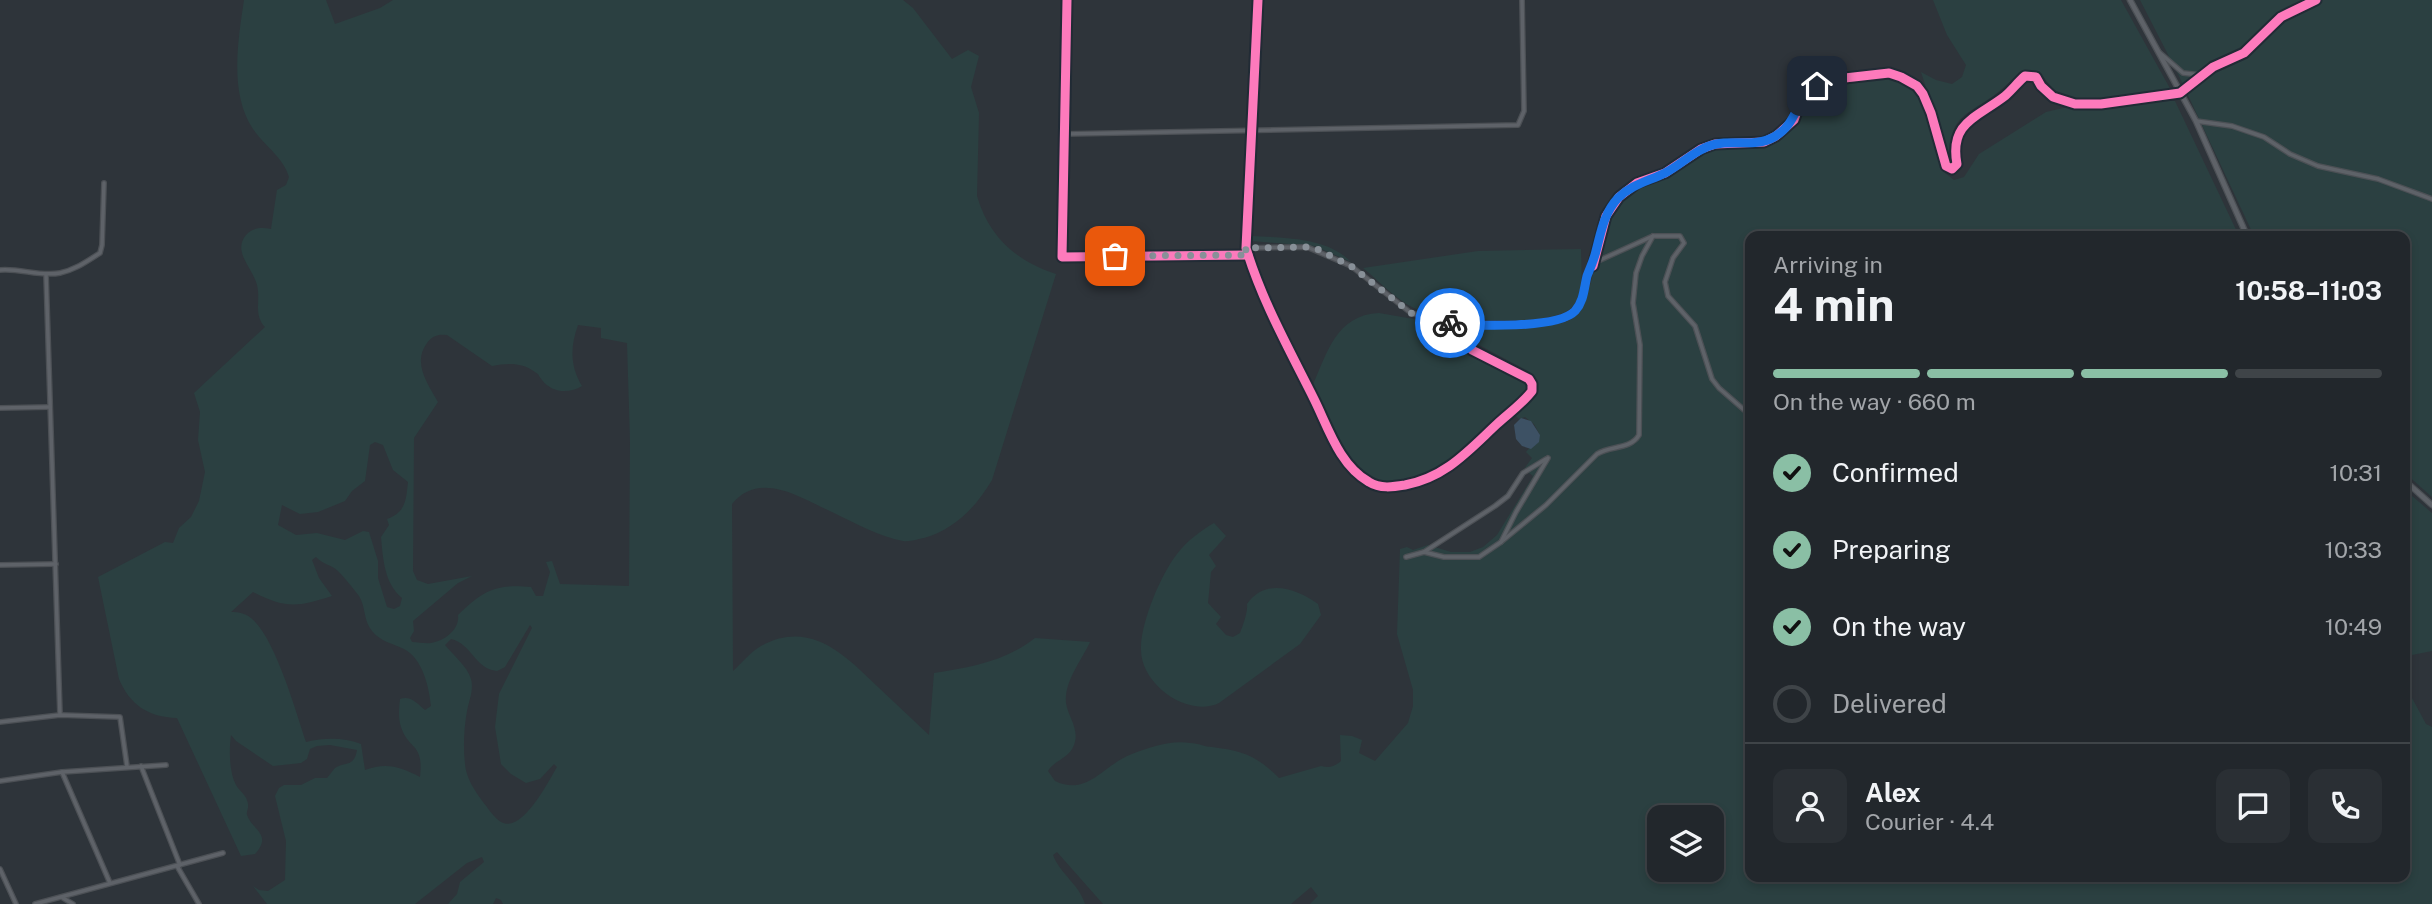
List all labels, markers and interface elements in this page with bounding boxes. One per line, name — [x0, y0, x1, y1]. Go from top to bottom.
pin — [1787, 56, 1847, 116]
icon: home — [1798, 67, 1836, 105]
pin — [1085, 226, 1145, 286]
icon: bag — [1096, 237, 1134, 275]
text: Arriving in — [1773, 251, 1883, 278]
text: 10:58–11:03 — [2235, 275, 2382, 306]
text: 4 min — [1773, 277, 1894, 331]
courier — [1415, 288, 1485, 358]
icon: bike — [1431, 304, 1469, 342]
text: On the way · 660 m — [1773, 388, 1976, 415]
icon: check — [1773, 454, 1811, 492]
text: Confirmed — [1832, 457, 1959, 488]
text: 10:31 — [2330, 459, 2382, 486]
icon: check — [1773, 531, 1811, 569]
text: Preparing — [1832, 534, 1951, 565]
text: 10:33 — [2325, 536, 2382, 563]
icon: check — [1773, 608, 1811, 646]
text: On the way — [1832, 611, 1966, 642]
text: 10:49 — [2325, 613, 2382, 640]
text: Delivered — [1832, 688, 1947, 719]
button: person — [1773, 769, 1847, 843]
button: chat — [2216, 769, 2290, 843]
button: phone — [2308, 769, 2382, 843]
text: Alex — [1865, 777, 1921, 808]
map controls — [1647, 805, 1724, 882]
button: layers — [1647, 805, 1724, 882]
text: Courier · 4.4 — [1865, 808, 1994, 835]

